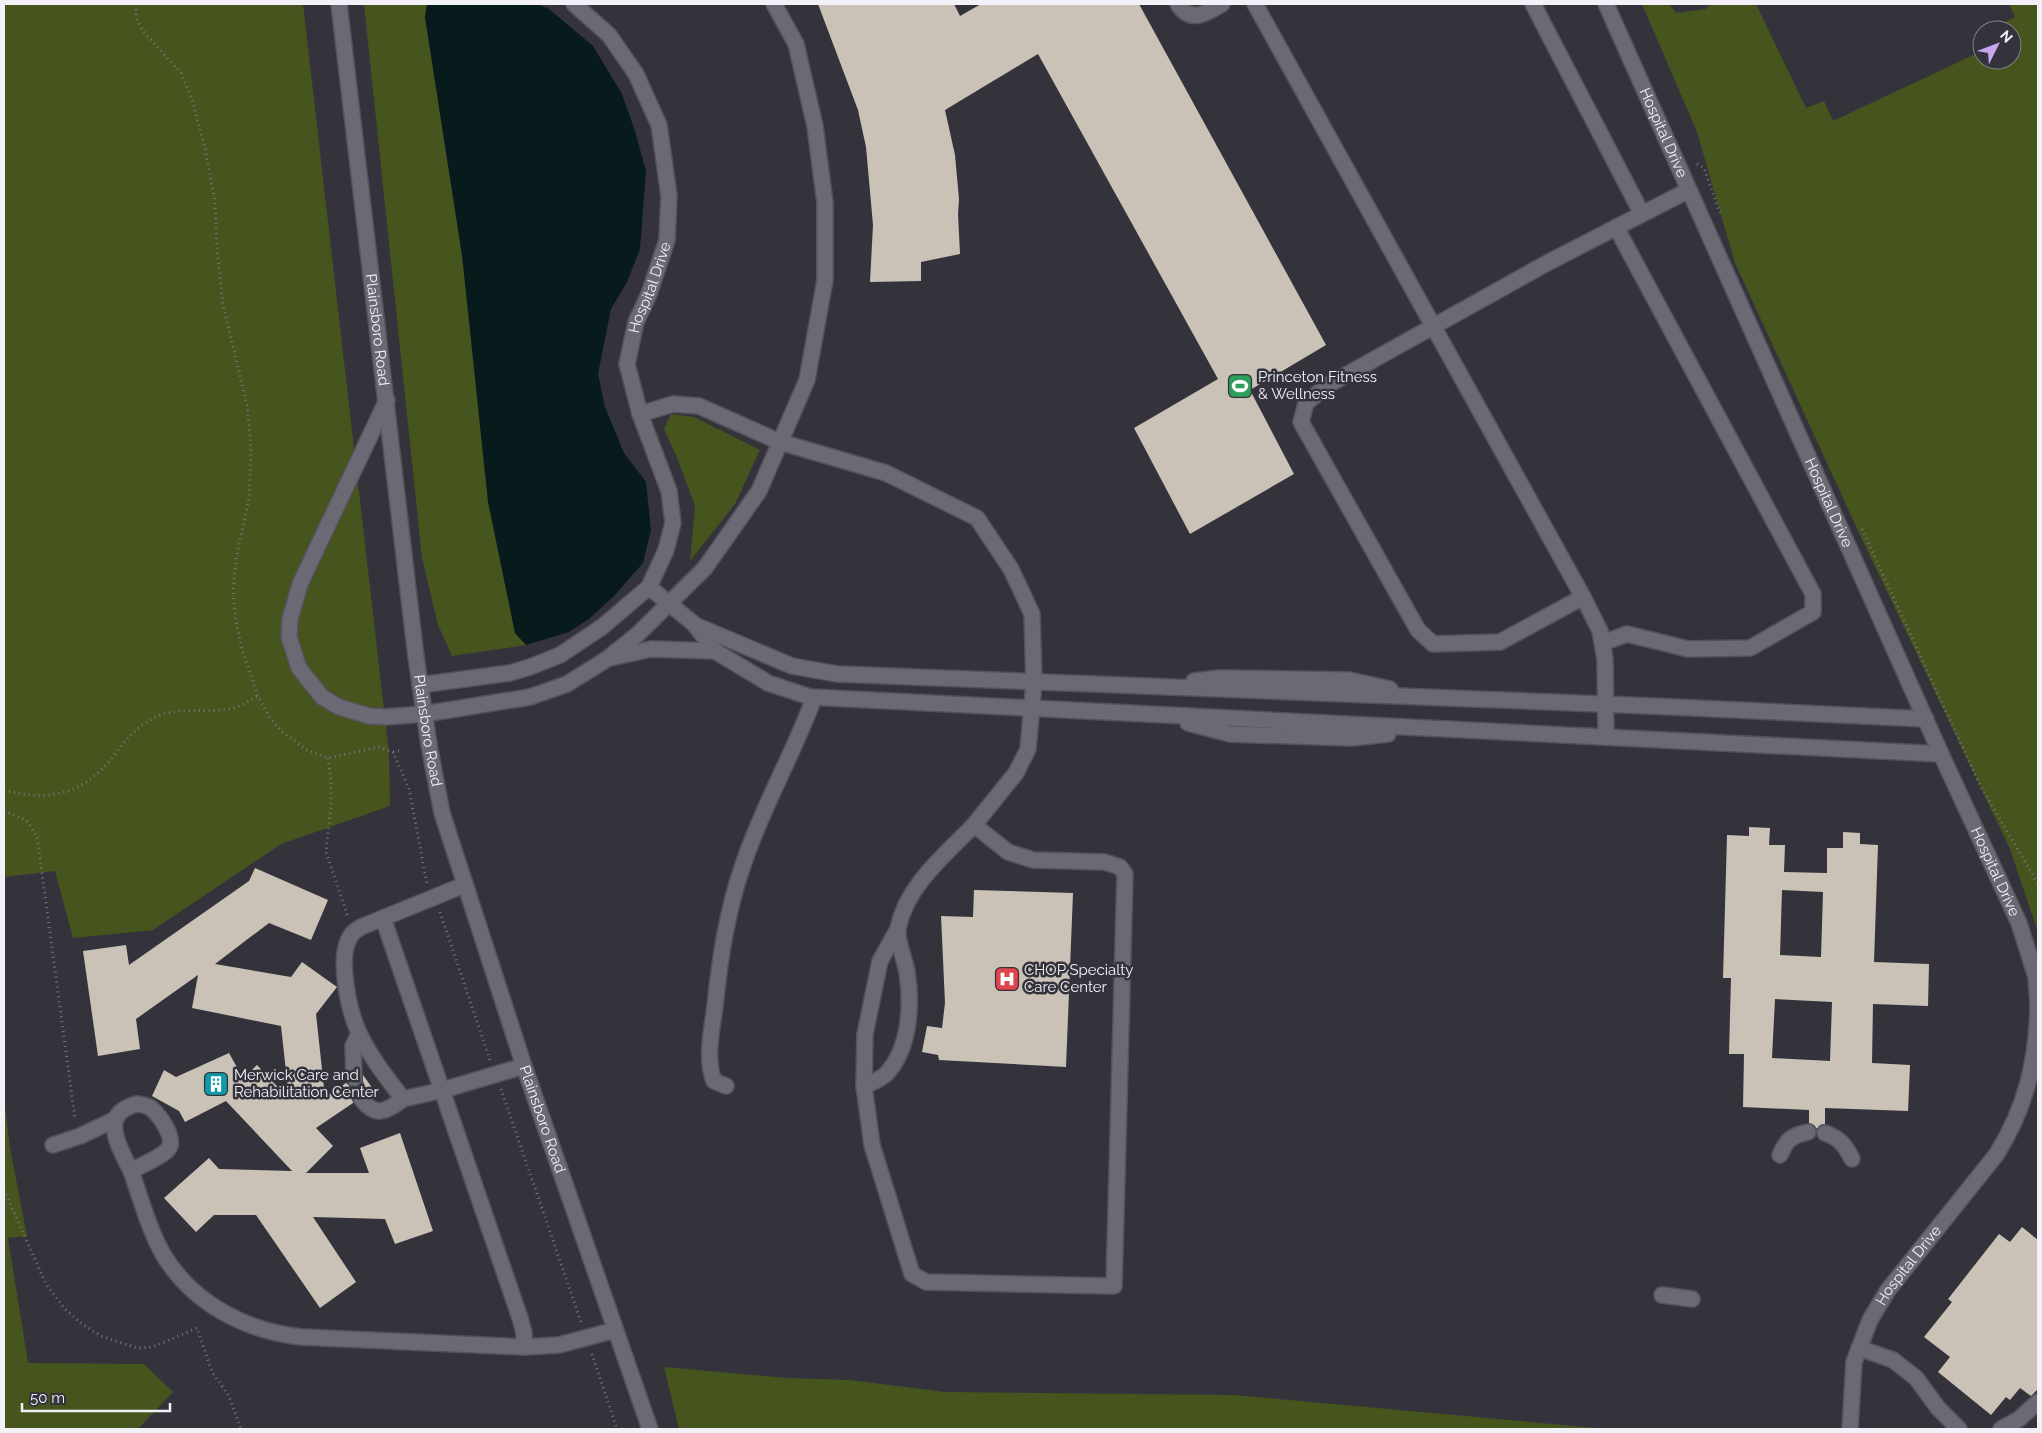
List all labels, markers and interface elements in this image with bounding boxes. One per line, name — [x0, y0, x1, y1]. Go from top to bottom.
north arrow — [1972, 20, 2022, 70]
text: N — [1997, 27, 2016, 46]
street label: Hospital Drive — [1636, 85, 1691, 181]
street label: Hospital Drive — [625, 239, 675, 335]
street label: Plainsboro Road — [362, 273, 393, 387]
place label: Princeton Fitness & Wellness — [1258, 368, 1377, 403]
sports icon: Princeton Fitness & Wellness — [1227, 373, 1253, 399]
street label: Hospital Drive — [1801, 455, 1857, 550]
street label: Plainsboro Road — [410, 673, 446, 788]
street label: Hospital Drive — [1967, 824, 2024, 919]
place label: CHOP Specialty Care Center — [1024, 961, 1133, 996]
hospital icon: CHOP Specialty Care Center — [994, 966, 1020, 992]
street label: Plainsboro Road — [515, 1063, 569, 1176]
place label: Merwick Care and Rehabilitation Center — [234, 1066, 380, 1101]
building icon: Merwick Care and Rehabilitation Center — [203, 1071, 229, 1097]
street label: Hospital Drive — [1872, 1222, 1945, 1308]
scale bar — [22, 1380, 170, 1412]
text: 50 m — [30, 1389, 65, 1407]

